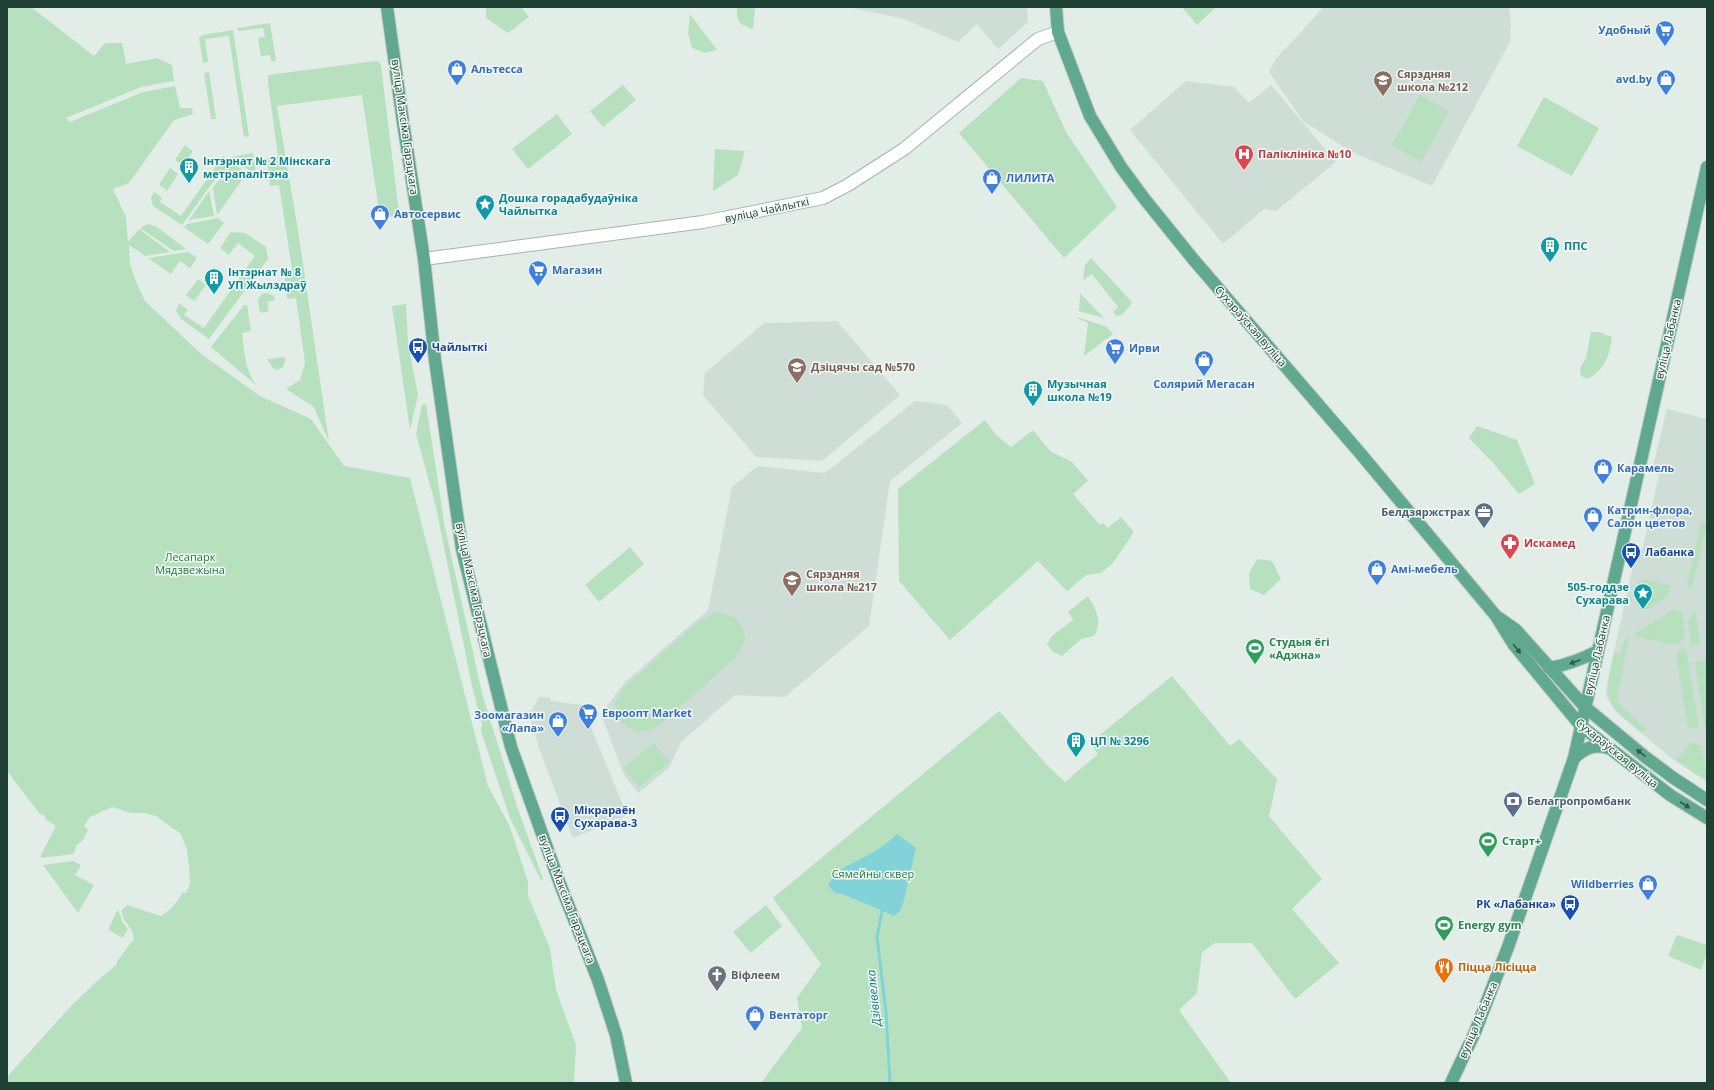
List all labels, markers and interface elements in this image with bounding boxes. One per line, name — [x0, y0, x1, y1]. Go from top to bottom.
supermarket icon: Удобный — [1654, 19, 1676, 47]
place label: Удобный — [1598, 22, 1651, 37]
street label: вуліца Максіма Гарэцкага — [389, 58, 422, 196]
shop icon: Альтесса — [446, 58, 468, 86]
place label: Альтесса — [471, 61, 523, 76]
place label: Сярэдняя школа №212 — [1397, 66, 1468, 94]
shop icon: avd.by — [1655, 68, 1677, 96]
school or university icon: Сярэдняя школа №212 — [1372, 69, 1394, 97]
place label: avd.by — [1616, 71, 1653, 86]
hospital icon: Паліклініка №10 — [1233, 143, 1255, 171]
place label: Паліклініка №10 — [1258, 146, 1351, 161]
place label: Інтэрнат № 2 Мінскага метрапалітэна — [203, 153, 331, 181]
building icon: Інтэрнат № 2 Мінскага метрапалітэна — [178, 156, 200, 184]
shop icon: ЛИЛИТА — [981, 167, 1003, 195]
place label: ЛИЛИТА — [1006, 170, 1055, 185]
place label: Дошка горадабудаўніка Чайлытка — [499, 190, 638, 218]
place icon: Дошка горадабудаўніка Чайлытка — [474, 193, 496, 221]
street label: вуліца Чайлыткі — [723, 193, 810, 226]
shop icon: Автосервис — [369, 203, 391, 231]
place label: Автосервис — [394, 206, 461, 221]
building icon: ППС — [1539, 235, 1561, 263]
place label: ППС — [1564, 238, 1587, 253]
supermarket icon: Магазин — [527, 259, 549, 287]
place label: Магазин — [552, 262, 602, 277]
place label: Інтэрнат № 8 УП Жылздраў — [228, 264, 307, 292]
building icon: Інтэрнат № 8 УП Жылздраў — [203, 267, 225, 295]
street label: Сухараўская вуліца — [1212, 282, 1291, 369]
street label: вуліца Лабанка — [1651, 297, 1684, 381]
bus stop icon: Чайлыткі — [407, 336, 429, 364]
supermarket icon: Ирви — [1104, 337, 1126, 365]
place label: Чайлыткі — [432, 339, 487, 354]
place label: Ирви — [1129, 340, 1160, 355]
shop icon: Солярий Мегасан — [1193, 349, 1215, 377]
school or university icon: Дзіцячы сад №570 — [786, 356, 808, 384]
place label: Дзіцячы сад №570 — [811, 359, 915, 374]
place label: Музычная школа №19 — [1047, 376, 1112, 404]
place label: Солярий Мегасан — [1153, 376, 1255, 391]
building icon: Музычная школа №19 — [1022, 379, 1044, 407]
shop icon: Карамель — [1592, 457, 1614, 485]
place label: Карамель — [1617, 460, 1675, 475]
office icon: Белдзяржстрах — [1473, 501, 1495, 529]
place label: Катрин-флора, Салон цветов — [1607, 502, 1692, 530]
place label: Белдзяржстрах — [1381, 504, 1471, 519]
shop icon: Катрин-флора, Салон цветов — [1582, 505, 1604, 533]
street label: вуліца Максіма Гарэцкага — [453, 521, 496, 658]
pharmacy icon: Искамед — [1499, 532, 1521, 560]
place label: Искамед — [1524, 535, 1576, 550]
bus stop icon: Лабанка — [1620, 541, 1642, 569]
place label: Лабанка — [1645, 544, 1694, 559]
park label: Лесапарк Мядзвежына — [155, 549, 225, 577]
shop icon: Амі-мебель — [1366, 558, 1388, 586]
place label: Амі-мебель — [1391, 561, 1458, 576]
place label: Сярэдняя школа №217 — [806, 566, 877, 594]
school or university icon: Сярэдняя школа №217 — [781, 569, 803, 597]
place label: 505-годдзе Сухарава — [1567, 579, 1629, 607]
place icon: 505-годдзе Сухарава — [1632, 582, 1654, 610]
street label: вуліца Лабанка — [1580, 613, 1613, 697]
place label: Студыя ёгі «Аджна» — [1269, 634, 1330, 662]
sports icon: Студыя ёгі «Аджна» — [1244, 637, 1266, 665]
one-way arrow — [1513, 644, 1522, 655]
one-way arrow — [1569, 659, 1580, 665]
supermarket icon: Евроопт Market — [577, 702, 599, 730]
place label: Евроопт Market — [602, 705, 692, 720]
place label: Зоомагазин «Лапа» — [474, 707, 544, 735]
shop icon: Зоомагазин «Лапа» — [547, 710, 569, 738]
street label: Сухараўская вуліца — [1573, 715, 1662, 791]
building icon: ЦП № 3296 — [1065, 730, 1087, 758]
place label: ЦП № 3296 — [1090, 733, 1149, 748]
one-way arrow — [1635, 749, 1646, 758]
bank icon: Белагропромбанк — [1502, 790, 1524, 818]
place label: Белагропромбанк — [1527, 793, 1631, 808]
one-way arrow — [1679, 801, 1690, 808]
place label: Мікрараён Сухарава-3 — [574, 802, 637, 830]
bus stop icon: Мікрараён Сухарава-3 — [549, 805, 571, 833]
sports icon: Старт+ — [1477, 830, 1499, 858]
street label: вуліца Максіма Гарэцкага — [536, 832, 599, 965]
place label: Старт+ — [1502, 833, 1541, 848]
park label: Сямейны сквер — [832, 866, 915, 881]
shop icon: Wildberries — [1637, 873, 1659, 901]
place label: Wildberries — [1571, 876, 1635, 891]
bus stop icon: РК «Лабанка» — [1559, 893, 1581, 921]
place label: РК «Лабанка» — [1476, 896, 1556, 911]
sports icon: Energy gym — [1433, 914, 1455, 942]
place label: Energy gym — [1458, 917, 1522, 932]
restaurant icon: Піцца Лісіцца — [1433, 956, 1455, 984]
place label: Піцца Лісіцца — [1458, 959, 1537, 974]
church icon: Віфлеем — [706, 964, 728, 992]
place label: Віфлеем — [731, 967, 780, 982]
water label: Дзівівелка — [862, 969, 885, 1028]
street label: вуліца Лабанка — [1455, 979, 1500, 1060]
shop icon: Вентаторг — [744, 1004, 766, 1032]
place label: Вентаторг — [769, 1007, 828, 1022]

